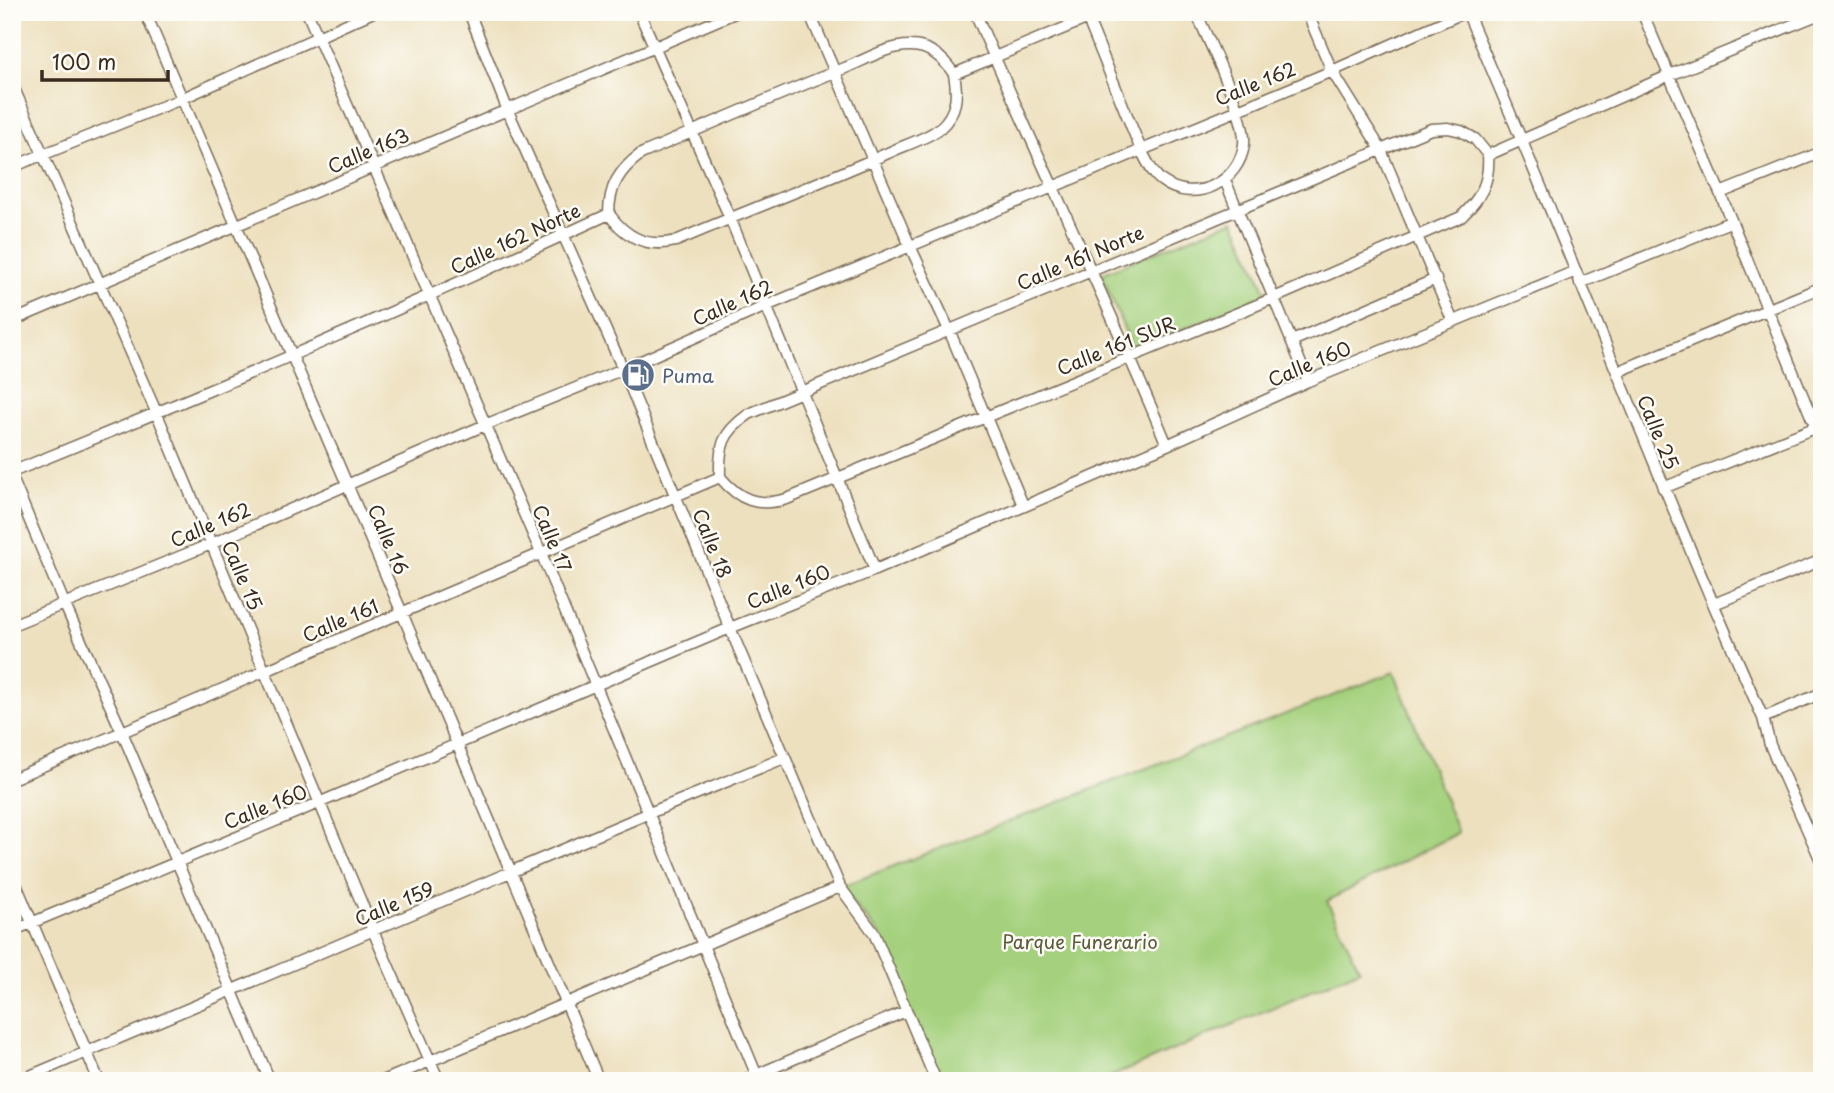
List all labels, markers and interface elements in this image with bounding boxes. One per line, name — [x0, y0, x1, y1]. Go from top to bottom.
scale bar — [42, 38, 168, 82]
text: 100 m — [52, 45, 116, 77]
street label: Calle 162 — [1210, 54, 1300, 112]
street label: Calle 163 — [323, 120, 413, 180]
street label: Calle 162 Norte — [445, 196, 585, 280]
street label: Calle 161 Norte — [1012, 218, 1148, 296]
street label: Calle 162 — [687, 272, 777, 332]
street label: Calle 161 SUR — [1052, 308, 1180, 382]
street label: Calle 160 — [1263, 333, 1355, 393]
fuel station icon: Puma — [619, 356, 657, 394]
place label: Puma — [662, 361, 714, 389]
street label: Calle 25 — [1631, 390, 1687, 474]
street label: Calle 162 — [165, 495, 255, 553]
street label: Calle 16 — [362, 499, 416, 579]
street label: Calle 17 — [526, 500, 580, 576]
street label: Calle 18 — [686, 504, 740, 582]
street label: Calle 15 — [216, 536, 270, 614]
street label: Calle 160 — [742, 557, 834, 615]
street label: Calle 161 — [298, 591, 382, 649]
street label: Calle 160 — [219, 777, 311, 835]
street label: Calle 159 — [350, 874, 438, 932]
park label: Parque Funerario — [1002, 927, 1158, 955]

